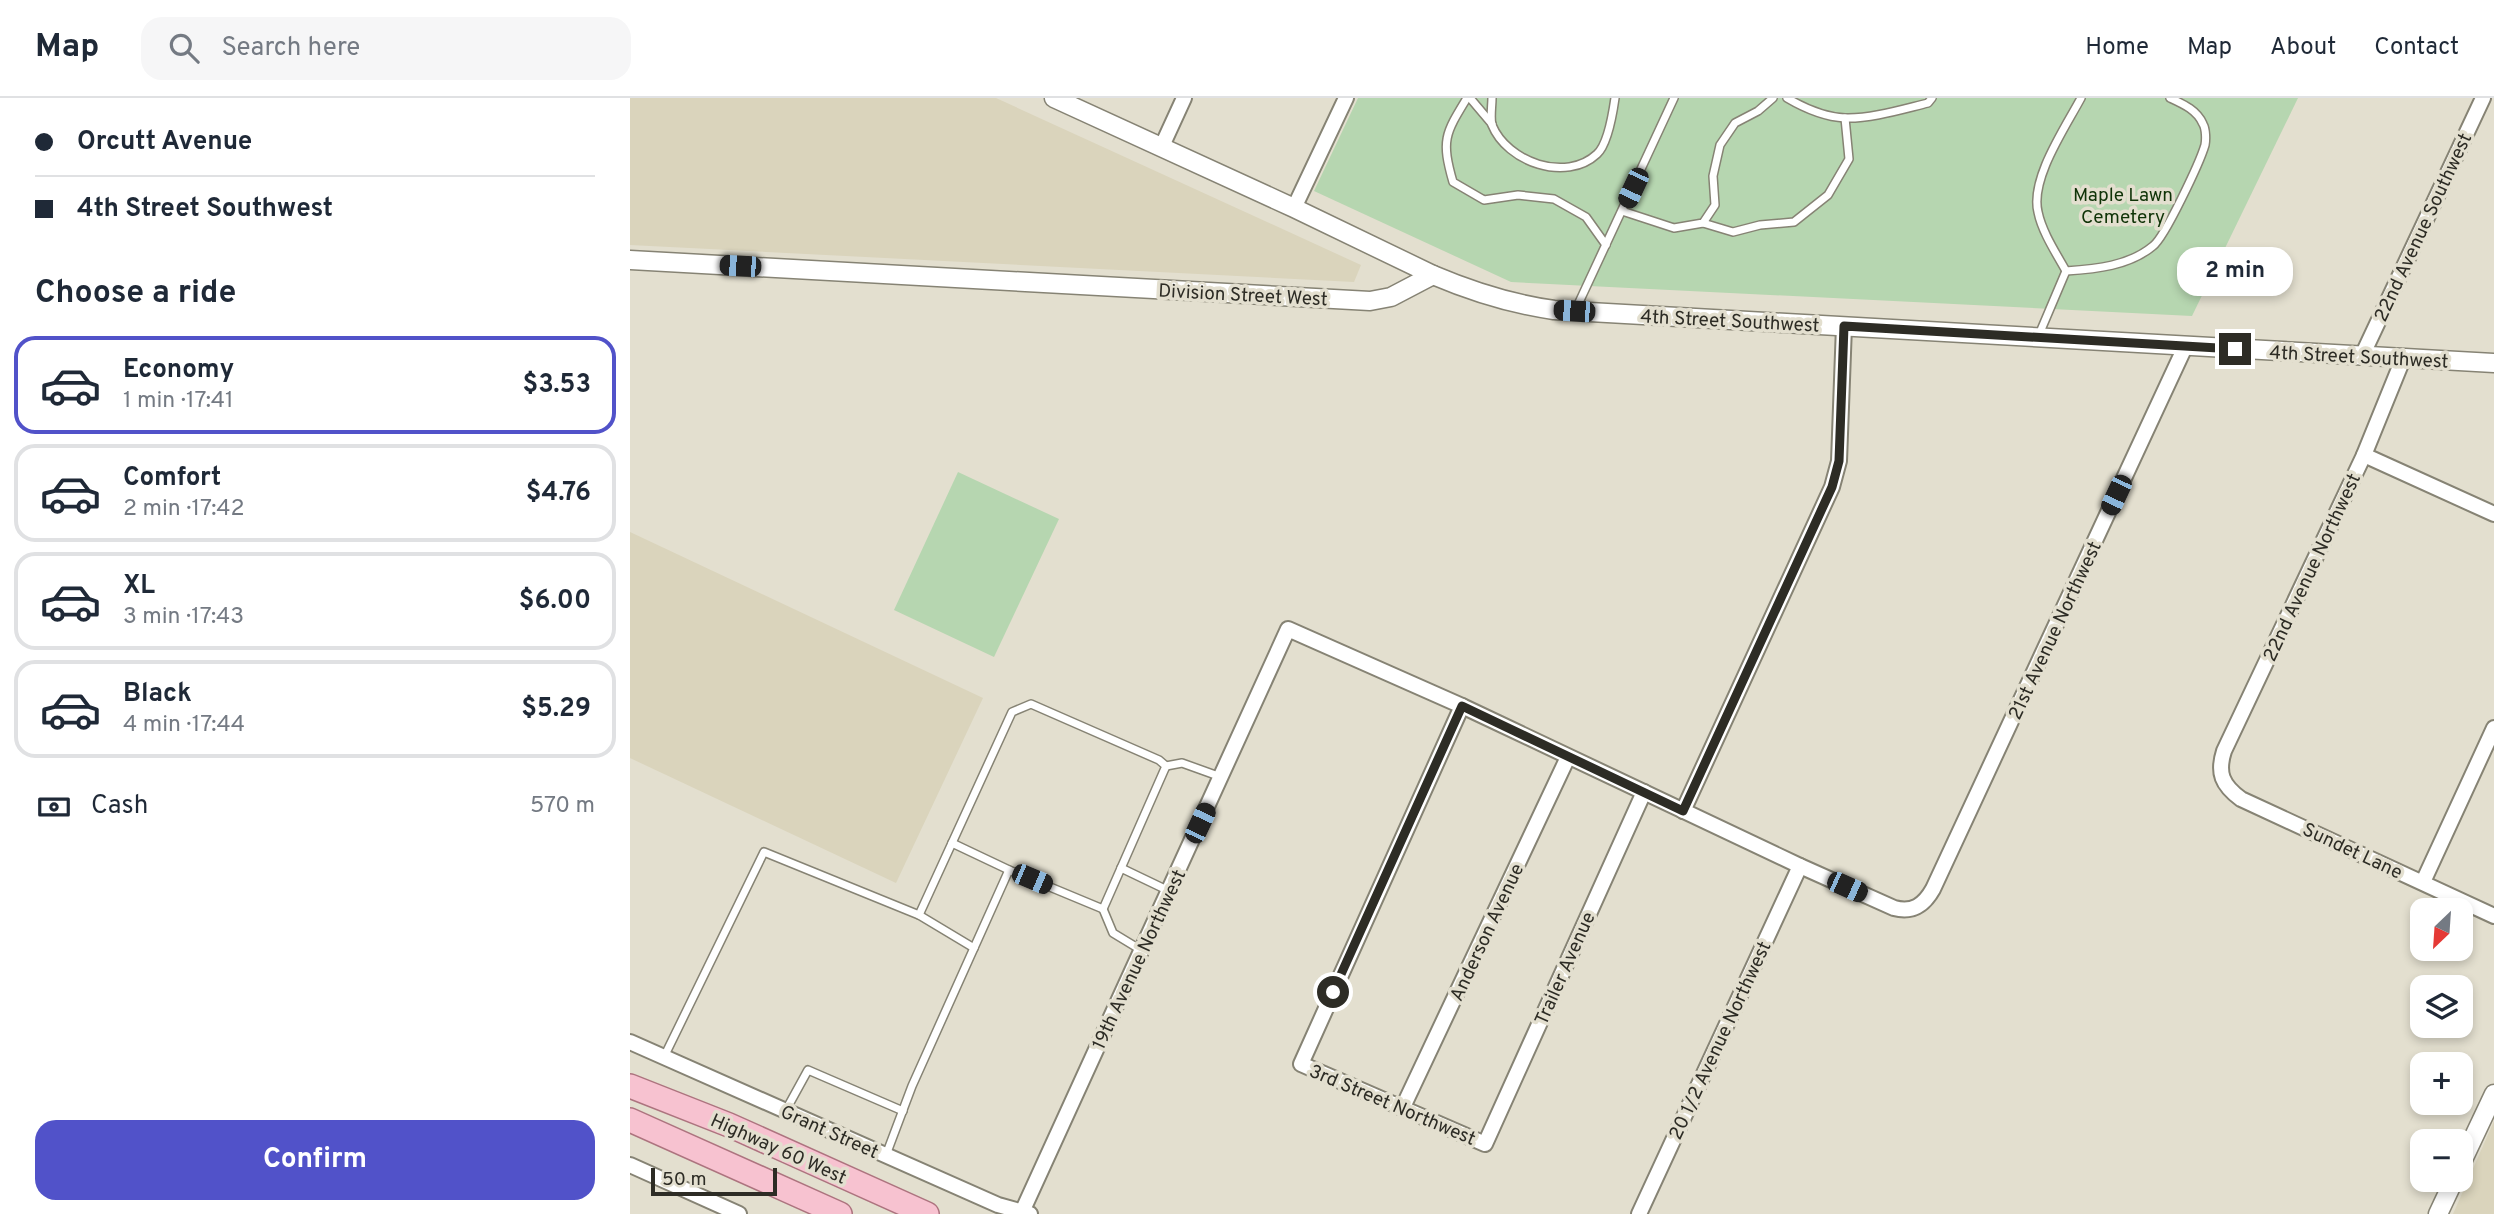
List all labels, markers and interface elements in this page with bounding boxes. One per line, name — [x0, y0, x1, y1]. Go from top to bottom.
search box — [141, 17, 631, 80]
text: Map — [35, 27, 99, 69]
icon: search — [165, 29, 203, 67]
text: Search here — [221, 32, 360, 65]
text: Home — [2085, 33, 2149, 63]
text: Map — [2187, 33, 2232, 63]
text: About — [2270, 33, 2336, 63]
text: Contact — [2374, 33, 2459, 63]
text: Orcutt Avenue — [77, 126, 252, 159]
street label: 22nd Avenue Southwest — [2369, 130, 2478, 326]
car — [1615, 165, 1652, 211]
park label: Maple Lawn Cemetery — [2073, 184, 2173, 230]
text: 4th Street Southwest — [77, 193, 333, 226]
callout: 2 min — [2177, 247, 2293, 296]
car — [719, 254, 762, 278]
text: 2 min — [2205, 257, 2265, 286]
text: Choose a ride — [35, 274, 236, 314]
street label: Division Street West — [1158, 280, 1328, 312]
car — [1553, 299, 1596, 323]
street label: 4th Street Southwest — [1640, 305, 1820, 339]
route end — [2219, 333, 2251, 365]
street label: 4th Street Southwest — [2269, 341, 2449, 375]
icon: car — [39, 354, 102, 417]
text: Economy — [123, 354, 234, 387]
text: $3.53 — [523, 369, 591, 402]
text: 1 min · 17:41 — [123, 387, 234, 416]
icon: car — [39, 462, 102, 525]
text: Comfort — [123, 462, 221, 495]
street label: 22nd Avenue Northwest — [2259, 470, 2367, 666]
car — [2098, 472, 2135, 518]
text: $4.76 — [526, 477, 591, 510]
text: 2 min · 17:42 — [123, 495, 245, 524]
street label: 21st Avenue Northwest — [2004, 538, 2108, 724]
icon: car — [39, 570, 102, 633]
text: XL — [123, 570, 155, 603]
text: $6.00 — [519, 585, 591, 618]
text: 3 min · 17:43 — [123, 603, 244, 632]
icon: car — [39, 678, 102, 741]
text: Black — [123, 678, 192, 711]
text: $5.29 — [521, 693, 591, 726]
text: 4 min · 17:44 — [123, 711, 245, 740]
icon: cash — [35, 788, 73, 826]
text: Cash — [91, 790, 148, 823]
text: 570 m — [530, 792, 595, 821]
car — [1182, 800, 1219, 846]
street label: Sundet Lane — [2298, 818, 2406, 885]
street label: Anderson Avenue — [1445, 860, 1530, 1006]
car — [1009, 861, 1056, 897]
street label: 19th Avenue Northwest — [1088, 866, 1192, 1054]
car — [1824, 869, 1871, 905]
north arrow — [2410, 898, 2473, 961]
map controls — [2410, 898, 2473, 1192]
street label: Trailer Avenue — [1530, 909, 1601, 1029]
street label: 20 1/2 Avenue Northwest — [1664, 938, 1777, 1144]
button: layers — [2410, 975, 2473, 1038]
route start — [1317, 976, 1349, 1008]
button: + — [2410, 1052, 2473, 1115]
street label: 3rd Street Northwest — [1305, 1060, 1479, 1152]
street label: Grant Street — [776, 1101, 882, 1165]
street label: Highway 60 West — [706, 1109, 850, 1191]
button: Confirm — [35, 1120, 595, 1200]
button: − — [2410, 1129, 2473, 1192]
scale bar — [651, 1165, 777, 1197]
text: 50 m — [662, 1168, 707, 1192]

